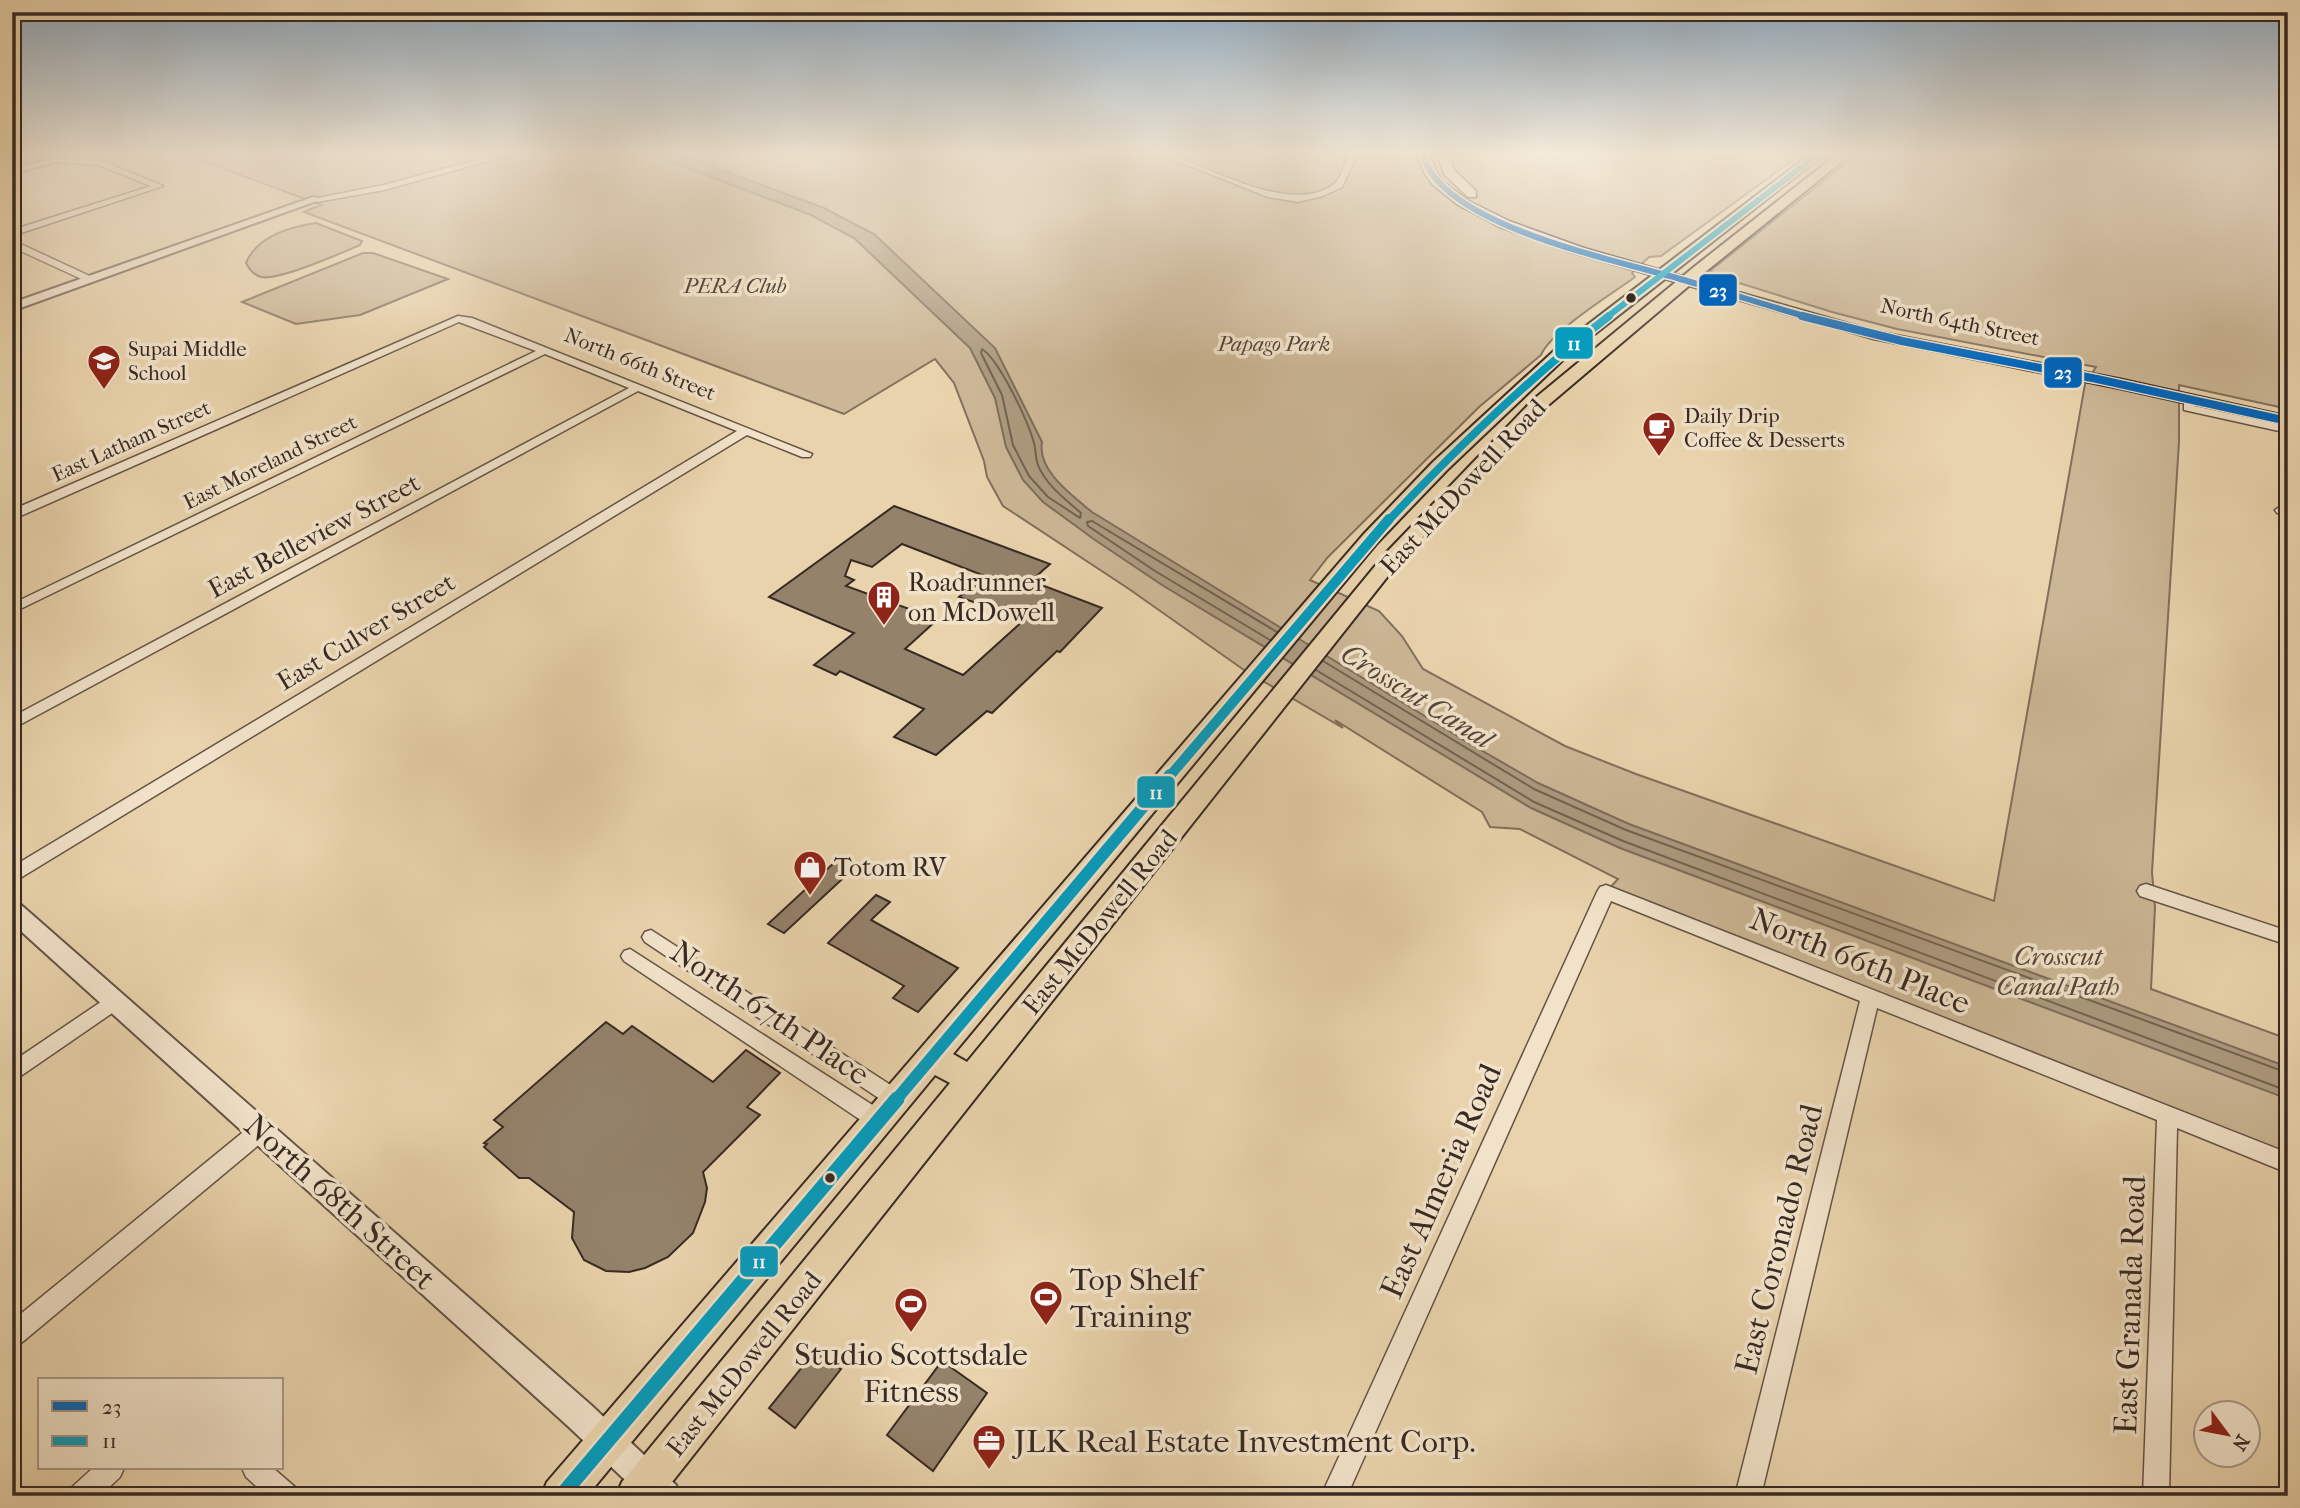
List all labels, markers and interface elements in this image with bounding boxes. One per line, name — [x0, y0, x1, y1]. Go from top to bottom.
line badge: 23 — [1698, 273, 1738, 307]
park label: PERA Club — [683, 274, 787, 298]
text: 23 — [1709, 280, 1727, 302]
unlabelled marker — [1624, 291, 1638, 305]
street label: North 64th Street — [1878, 293, 2042, 351]
street label: North 66th Street — [561, 323, 720, 405]
line badge: 11 — [1554, 326, 1594, 360]
park label: Papago Park — [1217, 332, 1330, 356]
text: 11 — [1567, 333, 1581, 355]
place label: Supai Middle School — [128, 337, 247, 385]
school or university icon: Supai Middle School — [85, 342, 123, 391]
line badge: 23 — [2043, 356, 2083, 389]
text: 23 — [2054, 362, 2072, 384]
street label: East McDowell Road — [1374, 392, 1553, 581]
street label: East Latham Street — [48, 395, 214, 487]
place label: Daily Drip Coffee & Desserts — [1684, 404, 1845, 452]
street label: East Moreland Street — [179, 409, 361, 514]
cafe icon: Daily Drip Coffee & Desserts — [1640, 409, 1678, 458]
street label: East Belleview Street — [203, 467, 426, 605]
street label: East Culver Street — [271, 566, 461, 697]
place label: Roadrunner on McDowell — [908, 567, 1055, 628]
building icon: Roadrunner on McDowell — [865, 578, 903, 627]
water label: Crosscut Canal — [1335, 636, 1501, 757]
line badge: 11 — [1136, 775, 1176, 809]
text: 11 — [1149, 782, 1163, 804]
street label: East McDowell Road — [1016, 823, 1185, 1021]
shop icon: Totom RV — [791, 848, 829, 897]
place label: Totom RV — [834, 852, 947, 883]
street label: North 66th Place — [1745, 900, 1975, 1022]
street label: North 67th Place — [664, 933, 876, 1093]
park label: Crosscut Canal Path — [1997, 941, 2119, 1002]
street label: East Almeria Road — [1373, 1058, 1509, 1304]
street label: East Coronado Road — [1728, 1100, 1831, 1378]
street label: North 68th Street — [237, 1107, 443, 1298]
unlabelled marker — [823, 1171, 837, 1185]
street label: East Granada Road — [2107, 1174, 2153, 1435]
line badge: 11 — [739, 1245, 779, 1278]
text: 11 — [752, 1251, 766, 1273]
place label: Top Shelf Training — [1070, 1261, 1205, 1335]
street label: East McDowell Road — [660, 1265, 829, 1463]
sports icon: Top Shelf Training — [1027, 1278, 1065, 1327]
sports icon: Studio Scottsdale Fitness — [892, 1285, 930, 1334]
place label: Studio Scottsdale Fitness — [794, 1336, 1028, 1410]
legend — [38, 1378, 284, 1470]
text: 23 — [102, 1395, 121, 1419]
north arrow — [2192, 1400, 2262, 1470]
office icon: JLK Real Estate Investment Corp. — [970, 1422, 1008, 1471]
place label: JLK Real Estate Investment Corp. — [1011, 1423, 1476, 1460]
text: 11 — [102, 1429, 117, 1453]
text: N — [2227, 1431, 2254, 1455]

